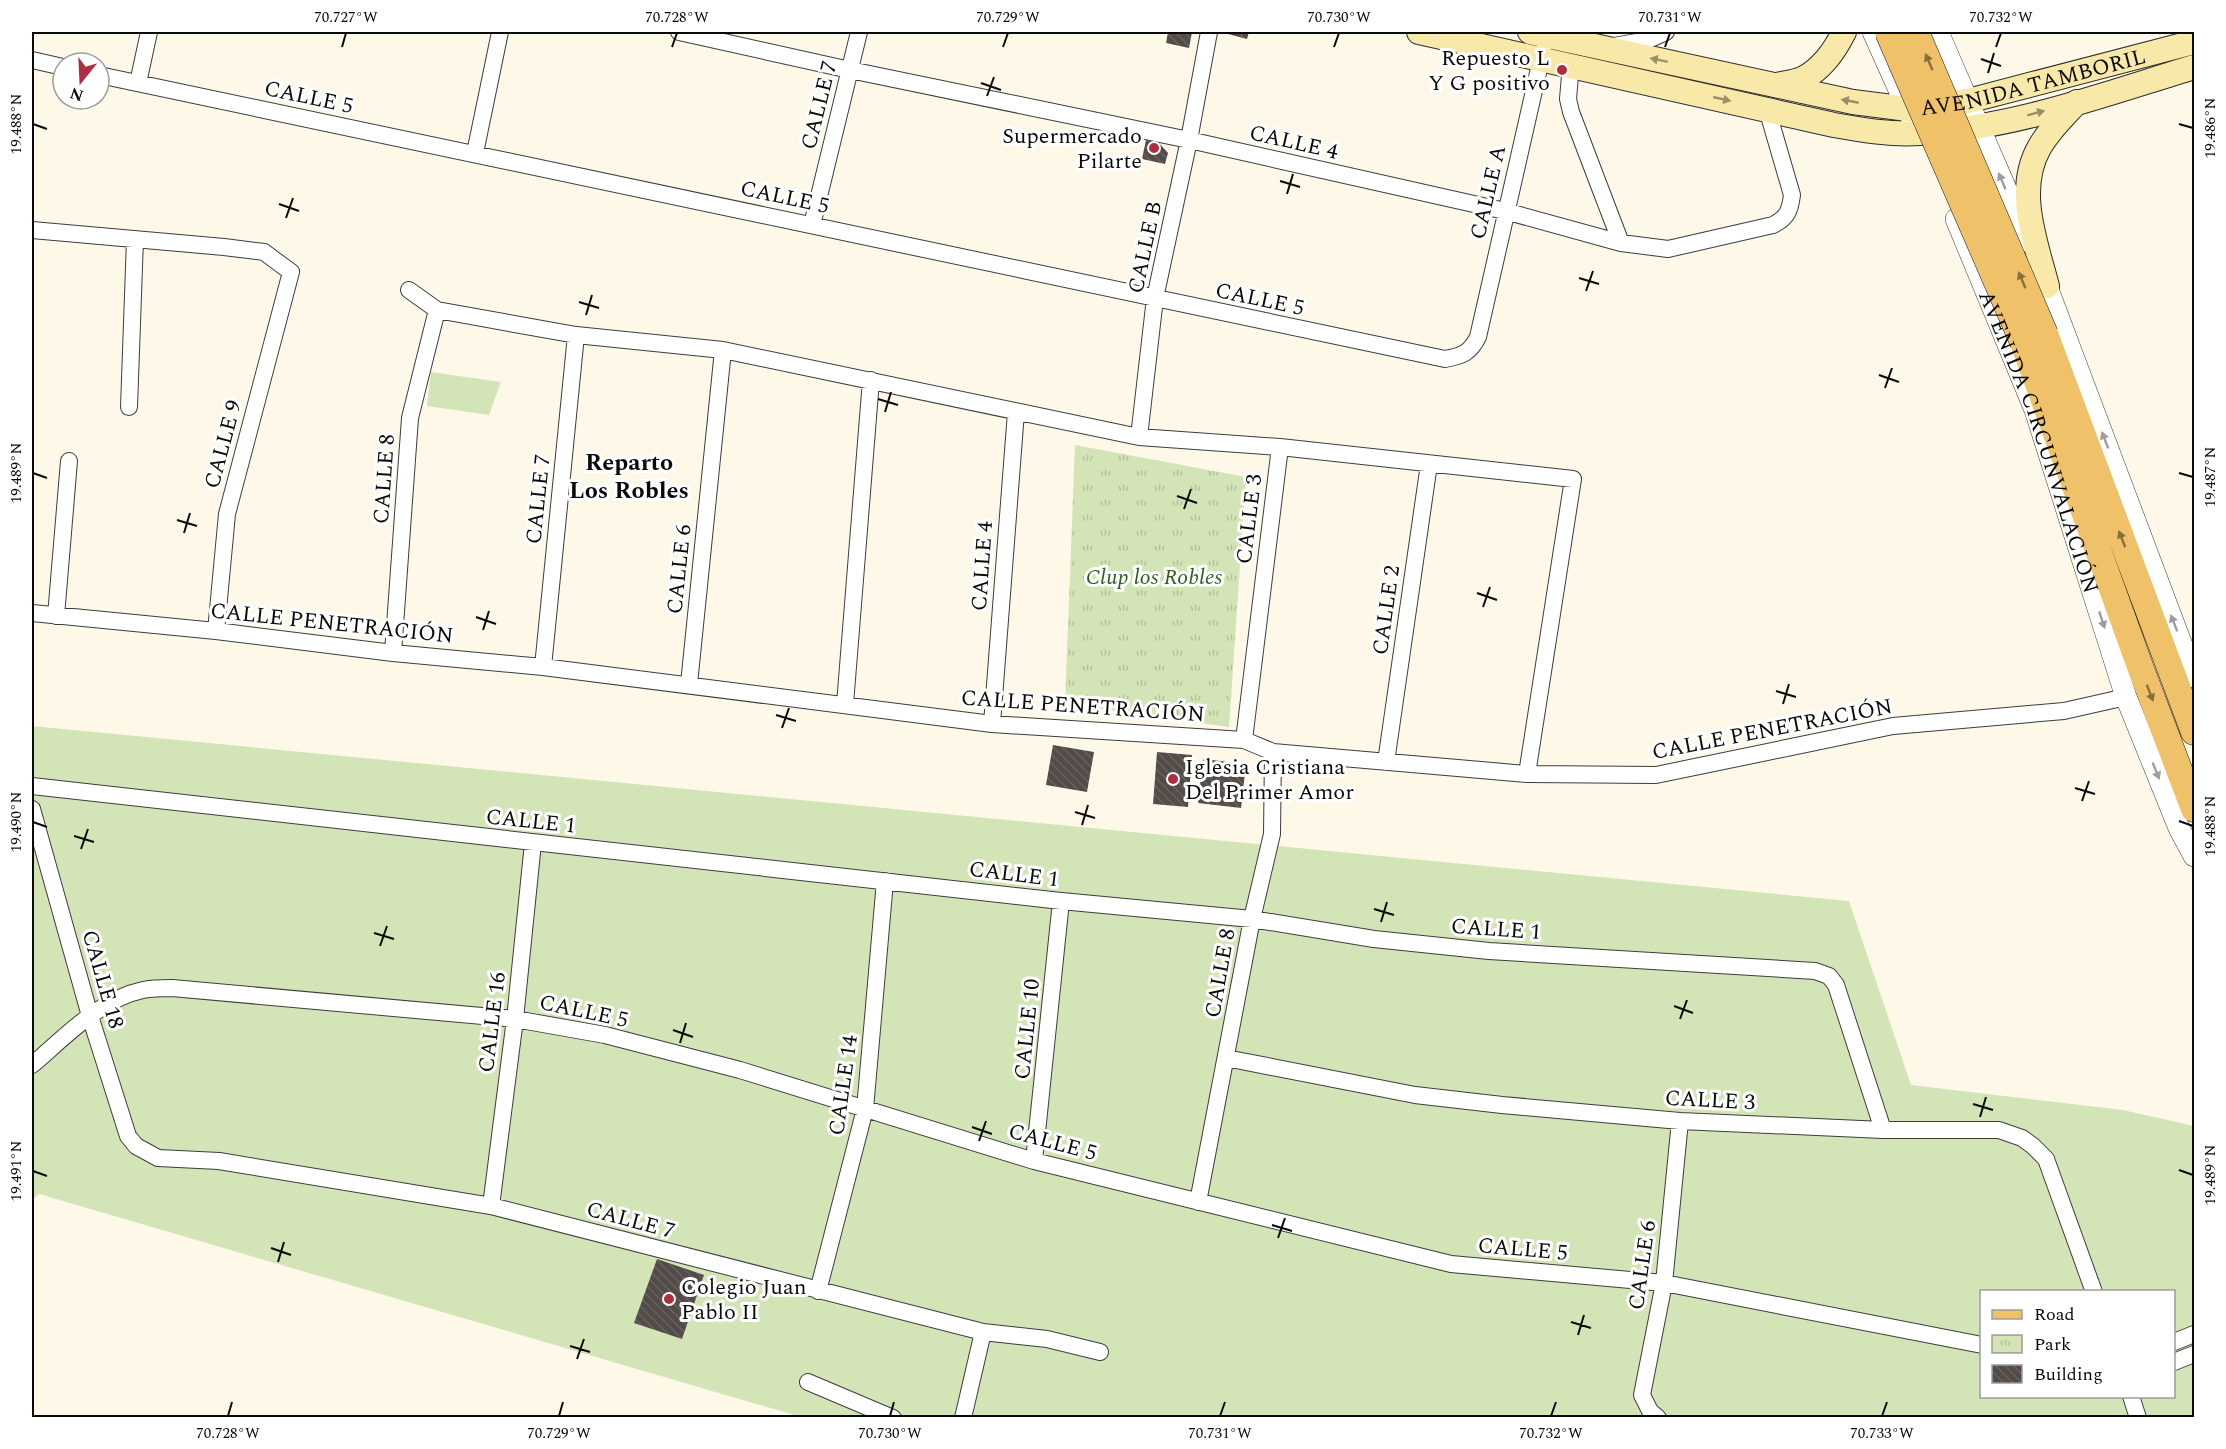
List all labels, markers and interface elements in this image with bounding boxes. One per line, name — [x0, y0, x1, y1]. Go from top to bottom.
text: 70.727°W — [314, 6, 378, 29]
text: 70.728°W — [645, 6, 709, 29]
text: 70.729°W — [976, 6, 1040, 29]
text: 70.730°W — [1307, 6, 1371, 29]
text: 70.731°W — [1638, 6, 1702, 29]
text: 70.732°W — [1969, 6, 2033, 29]
street label: AVENIDA TAMBORIL — [1919, 40, 2150, 125]
place label: Repuesto L Y G positivo — [1428, 42, 1550, 100]
north arrow — [51, 51, 111, 111]
one-way arrow — [1924, 53, 1933, 71]
one-way arrow — [1650, 54, 1668, 64]
street label: CALLE 7 — [793, 58, 846, 153]
marker: Repuesto L Y G positivo — [1555, 63, 1569, 77]
street label: CALLE 5 — [261, 72, 356, 123]
text: N — [67, 81, 87, 108]
text: 19.488°N — [5, 94, 28, 154]
one-way arrow — [1713, 95, 1732, 104]
one-way arrow — [1840, 96, 1859, 105]
text: 19.486°N — [2199, 98, 2222, 158]
one-way arrow — [2027, 108, 2045, 117]
street label: CALLE 4 — [1246, 116, 1341, 169]
place label: Supermercado Pilarte — [1002, 120, 1142, 178]
marker: Supermercado Pilarte — [1147, 141, 1161, 155]
street label: CALLE A — [1462, 142, 1515, 243]
one-way arrow — [1997, 171, 2007, 189]
street label: CALLE 5 — [737, 172, 832, 223]
street label: CALLE B — [1120, 198, 1171, 297]
one-way arrow — [2017, 271, 2026, 289]
street label: CALLE 5 — [1212, 274, 1307, 325]
street label: AVENIDA CIRCUNVALACIÓN — [1969, 285, 2107, 598]
street label: CALLE 9 — [196, 397, 251, 492]
one-way arrow — [2100, 431, 2109, 449]
street label: CALLE 8 — [365, 433, 404, 525]
text: 19.489°N — [5, 443, 28, 503]
district label: Reparto Los Robles — [569, 445, 689, 509]
text: 19.487°N — [2199, 447, 2222, 507]
street label: CALLE 7 — [517, 453, 560, 546]
street label: CALLE 3 — [1228, 472, 1271, 566]
street label: CALLE 4 — [963, 520, 1002, 612]
street label: CALLE 6 — [658, 523, 701, 616]
one-way arrow — [2117, 530, 2127, 548]
park label: Clup los Robles — [1086, 561, 1223, 594]
street label: CALLE 2 — [1364, 563, 1409, 657]
street label: CALLE PENETRACIÓN — [209, 594, 455, 653]
one-way arrow — [2097, 611, 2107, 629]
one-way arrow — [2169, 613, 2179, 631]
street label: CALLE PENETRACIÓN — [960, 682, 1206, 731]
one-way arrow — [2146, 684, 2156, 702]
street label: CALLE PENETRACIÓN — [1649, 690, 1895, 769]
place label: Iglesia Cristiana Del Primer Amor — [1185, 751, 1354, 809]
one-way arrow — [2151, 762, 2161, 780]
marker: Iglesia Cristiana Del Primer Amor — [1166, 772, 1180, 786]
text: 19.490°N — [5, 792, 28, 852]
text: 19.488°N — [2199, 796, 2222, 856]
street label: CALLE 1 — [484, 800, 577, 843]
street label: CALLE 1 — [967, 853, 1061, 896]
street label: CALLE 1 — [1450, 910, 1542, 949]
street label: CALLE 18 — [73, 926, 132, 1033]
street label: CALLE 8 — [1196, 926, 1245, 1021]
street label: CALLE 16 — [470, 970, 515, 1074]
street label: CALLE 10 — [1006, 977, 1049, 1081]
street label: CALLE 5 — [536, 986, 631, 1037]
street label: CALLE 14 — [820, 1033, 867, 1138]
street label: CALLE 3 — [1664, 1082, 1756, 1119]
street label: CALLE 5 — [1005, 1115, 1100, 1170]
text: 19.491°N — [5, 1141, 28, 1201]
text: 19.489°N — [2199, 1145, 2222, 1205]
street label: CALLE 7 — [583, 1193, 678, 1248]
street label: CALLE 6 — [1620, 1218, 1665, 1312]
street label: CALLE 5 — [1476, 1229, 1569, 1270]
place label: Colegio Juan Pablo II — [681, 1271, 807, 1329]
legend — [1980, 1290, 2175, 1398]
marker: Colegio Juan Pablo II — [662, 1292, 676, 1306]
text: Road — [2034, 1301, 2075, 1328]
text: Park — [2034, 1331, 2071, 1358]
text: Building — [2034, 1361, 2103, 1388]
text: 70.728°W — [196, 1422, 260, 1445]
text: 70.729°W — [527, 1422, 591, 1445]
text: 70.730°W — [858, 1422, 922, 1445]
text: 70.731°W — [1188, 1422, 1252, 1445]
text: 70.732°W — [1519, 1422, 1583, 1445]
text: 70.733°W — [1850, 1422, 1914, 1445]

